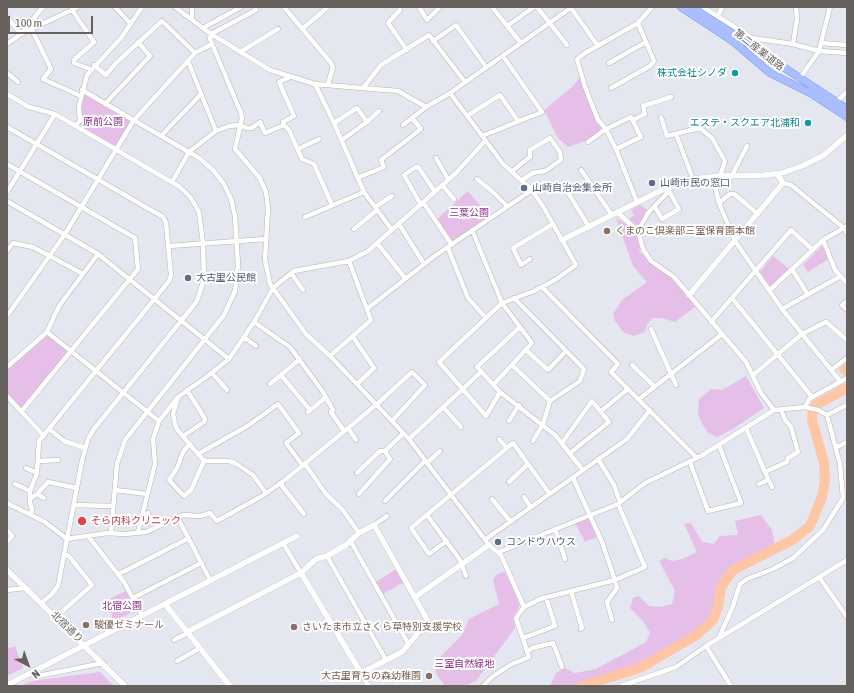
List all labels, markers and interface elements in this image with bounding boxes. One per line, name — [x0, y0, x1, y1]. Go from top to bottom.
scale bar — [10, 8, 95, 34]
text: 100 m — [15, 16, 42, 30]
street label: 第二産業道路 — [732, 27, 786, 73]
place label: 株式会社シノダ — [657, 67, 727, 79]
marker: 株式会社シノダ — [730, 68, 740, 78]
park label: 原前公園 — [83, 116, 123, 128]
place label: エステ・スクエア北浦和 — [690, 117, 800, 129]
marker: エステ・スクエア北浦和 — [803, 118, 813, 128]
place label: 山崎市民の窓口 — [660, 177, 730, 189]
marker: 山崎市民の窓口 — [647, 178, 657, 188]
place label: 山崎自治会集会所 — [532, 182, 612, 194]
marker: 山崎自治会集会所 — [519, 183, 529, 193]
park label: 三葉公園 — [449, 207, 489, 219]
place label: くまのこ倶楽部三室保育園本館 — [615, 225, 755, 237]
marker: くまのこ倶楽部三室保育園本館 — [602, 226, 612, 236]
place label: 大古里公民館 — [196, 272, 256, 284]
marker: 大古里公民館 — [183, 273, 193, 283]
marker: そら内科クリニック — [76, 515, 88, 527]
place label: そら内科クリニック — [91, 515, 181, 527]
place label: コンドウハウス — [506, 536, 576, 548]
marker: コンドウハウス — [493, 537, 503, 547]
park label: 北宿公園 — [102, 600, 142, 612]
street label: 北宿通り — [48, 609, 86, 645]
place label: 駿優ゼミナール — [94, 619, 164, 631]
marker: 駿優ゼミナール — [81, 620, 91, 630]
place label: さいたま市立さくら草特別支援学校 — [302, 621, 462, 633]
marker: さいたま市立さくら草特別支援学校 — [289, 622, 299, 632]
north arrow — [8, 645, 48, 685]
park label: 三室自然緑地 — [434, 658, 494, 670]
text: N — [29, 667, 42, 681]
place label: 大古里育ちの森幼稚園 — [321, 670, 421, 682]
marker: 大古里育ちの森幼稚園 — [424, 671, 434, 681]

